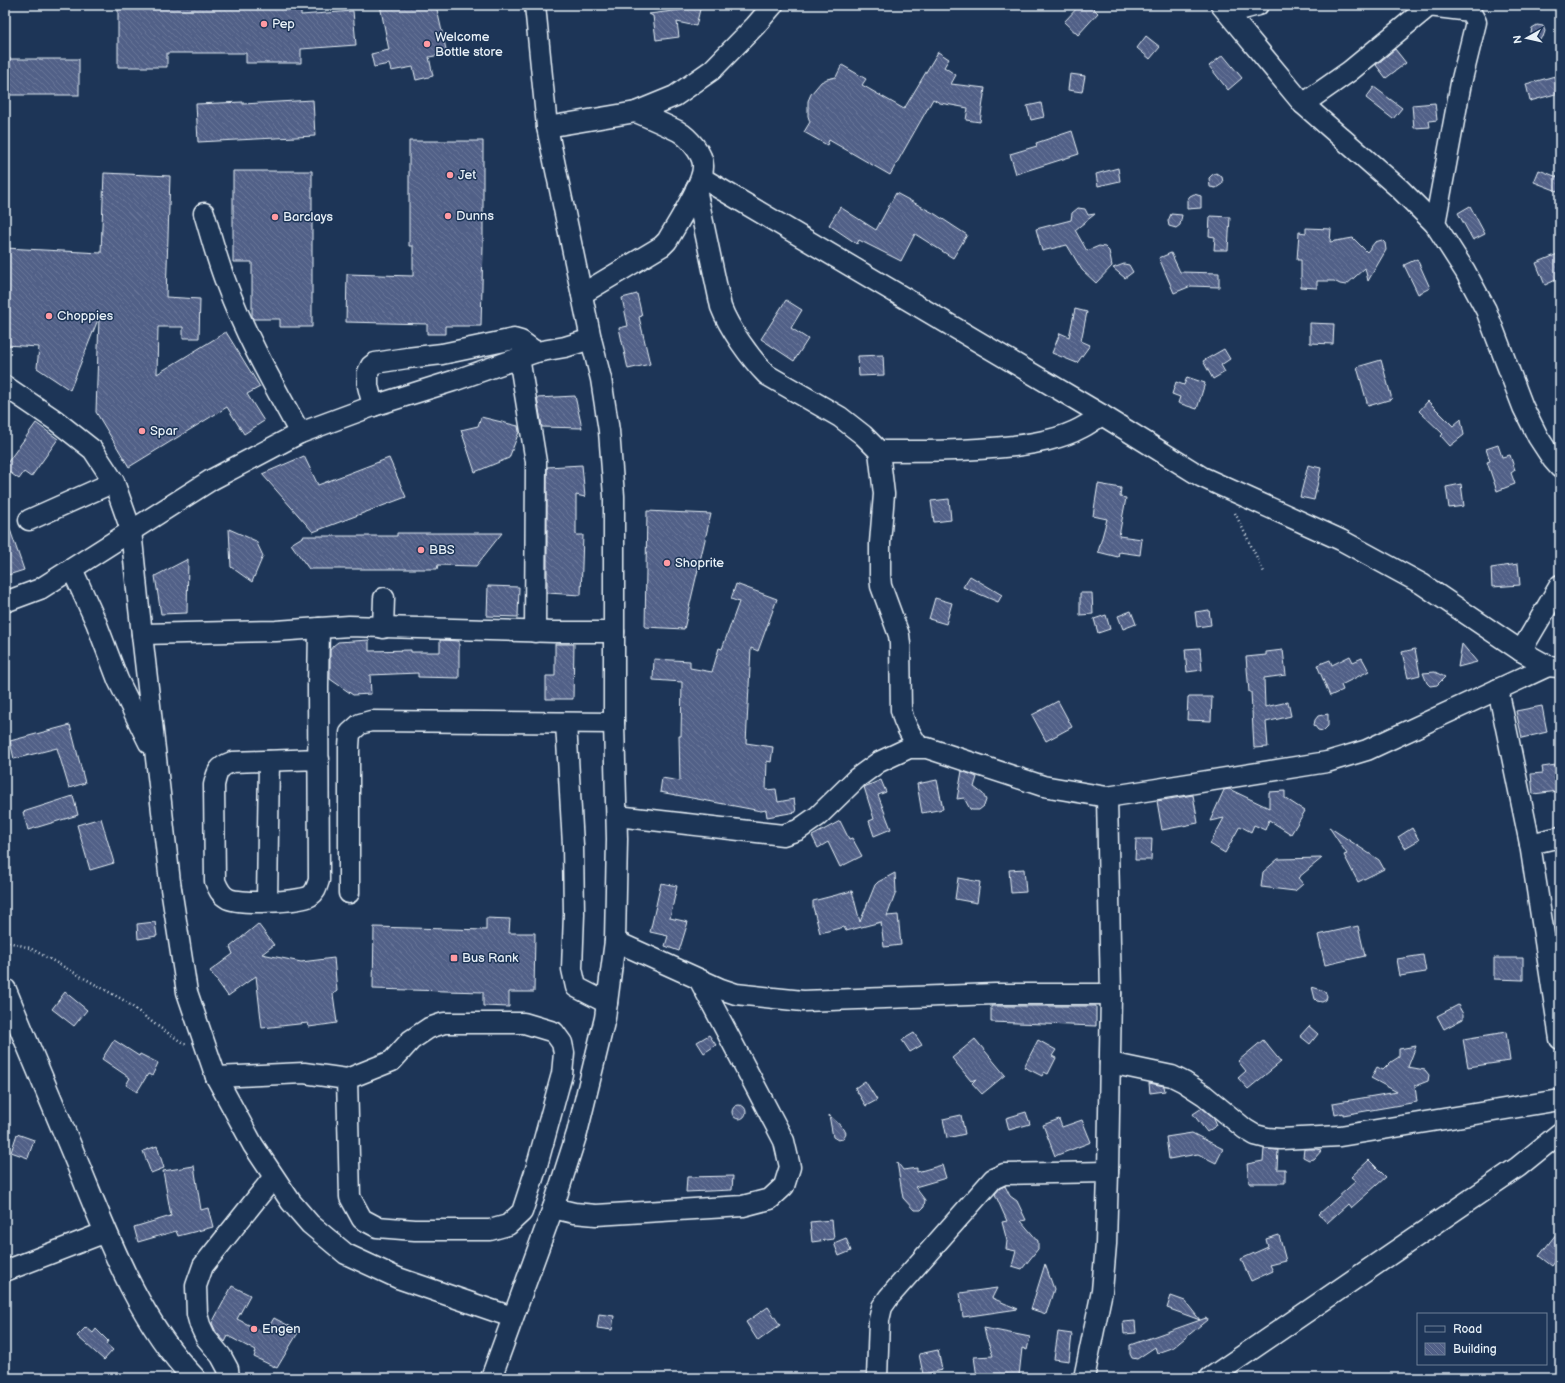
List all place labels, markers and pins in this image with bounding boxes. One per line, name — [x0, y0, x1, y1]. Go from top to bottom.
place label: Pep — [272, 16, 295, 32]
marker: Pep — [259, 19, 269, 29]
place label: Welcome Bottle store — [435, 29, 503, 60]
marker: Welcome Bottle store — [422, 39, 432, 49]
place label: Jet — [458, 167, 476, 183]
marker: Jet — [445, 170, 455, 180]
place label: Dunns — [456, 208, 494, 224]
place label: Barclays — [283, 209, 334, 225]
marker: Dunns — [443, 211, 453, 221]
marker: Barclays — [270, 212, 280, 222]
place label: Choppies — [57, 308, 114, 324]
marker: Choppies — [44, 311, 54, 321]
place label: Spar — [150, 423, 178, 439]
marker: Spar — [137, 426, 147, 436]
place label: BBS — [429, 542, 455, 558]
marker: BBS — [416, 545, 426, 555]
place label: Shoprite — [675, 555, 724, 571]
marker: Shoprite — [662, 558, 672, 568]
place label: Bus Rank — [462, 950, 519, 966]
marker: Bus Rank — [449, 953, 459, 963]
place label: Engen — [262, 1321, 300, 1337]
marker: Engen — [249, 1324, 259, 1334]

